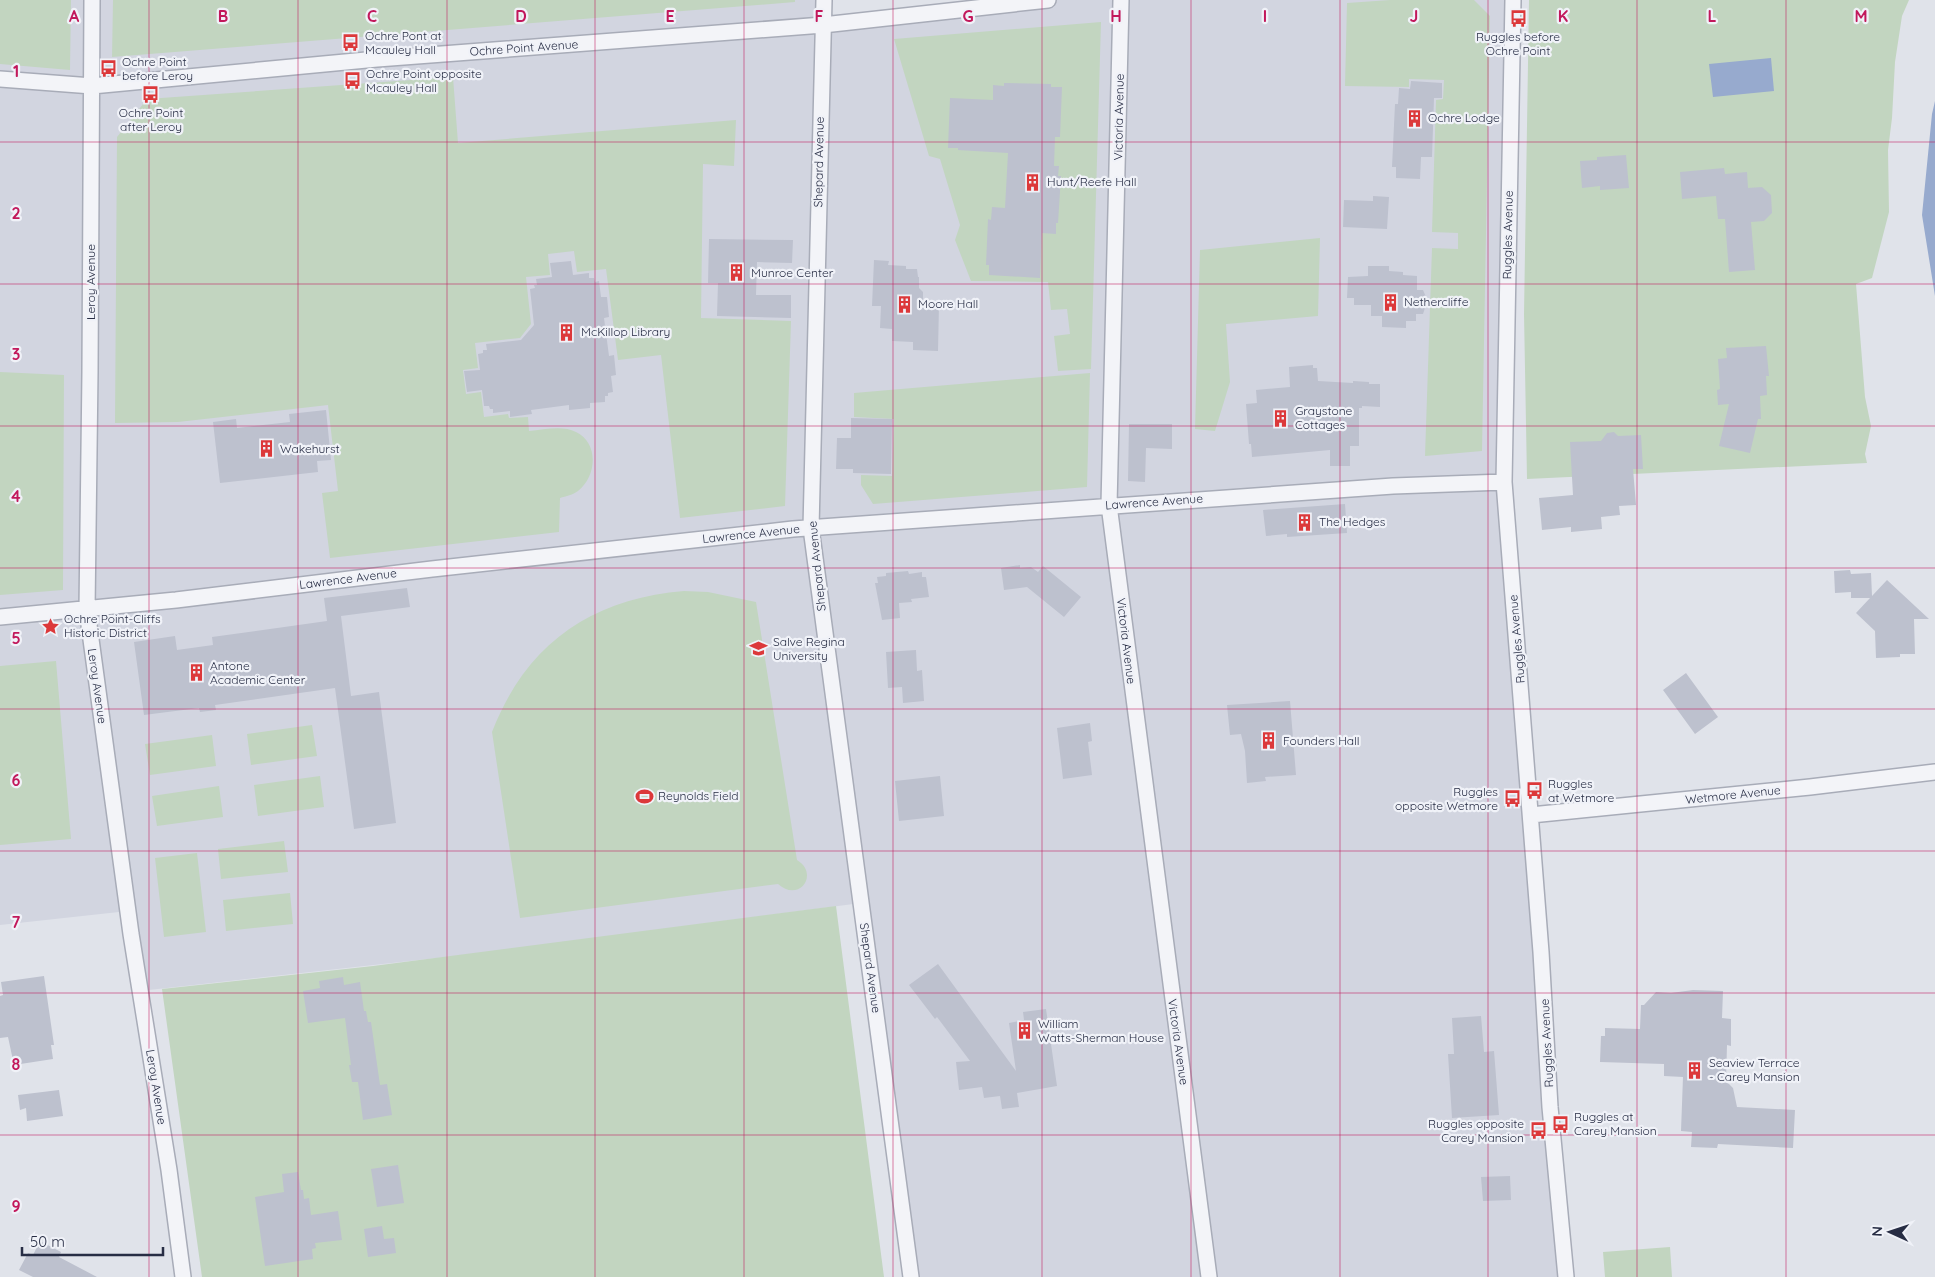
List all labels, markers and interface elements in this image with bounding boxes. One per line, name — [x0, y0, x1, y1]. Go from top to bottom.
text: A — [69, 6, 80, 26]
text: B — [218, 6, 228, 26]
text: C — [367, 6, 377, 26]
text: D — [515, 6, 527, 26]
text: E — [665, 6, 675, 26]
text: F — [815, 6, 824, 26]
text: G — [962, 6, 974, 26]
text: H — [1110, 6, 1122, 26]
text: I — [1263, 6, 1267, 26]
text: J — [1410, 6, 1418, 26]
text: K — [1558, 6, 1568, 26]
text: L — [1708, 6, 1717, 26]
text: M — [1854, 6, 1868, 26]
bus stop icon: Ruggles before Ochre Point — [1508, 8, 1528, 28]
place label: Ochre Pont at Mcauley Hall — [365, 28, 442, 57]
place label: Ruggles before Ochre Point — [1476, 29, 1560, 58]
bus stop icon: Ochre Pont at Mcauley Hall — [341, 33, 361, 53]
street label: Ochre Point Avenue — [469, 36, 579, 59]
place label: Ochre Point before Leroy — [122, 54, 193, 83]
bus stop icon: Ochre Point before Leroy — [98, 59, 118, 79]
text: 1 — [13, 61, 19, 81]
place label: Ochre Point opposite Mcauley Hall — [366, 66, 482, 95]
bus stop icon: Ochre Point opposite Mcauley Hall — [342, 71, 362, 91]
street label: Victoria Avenue — [1110, 73, 1127, 161]
bus stop icon: Ochre Point after Leroy — [141, 84, 161, 104]
place label: Ochre Point after Leroy — [119, 105, 183, 134]
building icon: Ochre Lodge — [1404, 108, 1424, 128]
place label: Ochre Lodge — [1428, 110, 1500, 125]
street label: Shepard Avenue — [810, 116, 827, 208]
building icon: Hunt/Reefe Hall — [1023, 172, 1043, 192]
place label: Hunt/Reefe Hall — [1047, 174, 1137, 189]
street label: Ruggles Avenue — [1499, 190, 1516, 280]
text: 2 — [11, 203, 21, 223]
street label: Leroy Avenue — [83, 244, 98, 320]
building icon: Munroe Center — [727, 263, 747, 283]
place label: Munroe Center — [751, 265, 834, 280]
building icon: Nethercliffe — [1380, 292, 1400, 312]
building icon: Moore Hall — [894, 294, 914, 314]
place label: Nethercliffe — [1404, 294, 1469, 309]
place label: Moore Hall — [918, 296, 978, 311]
building icon: McKillop Library — [557, 322, 577, 342]
place label: McKillop Library — [581, 324, 670, 339]
text: 3 — [12, 344, 20, 364]
place label: Graystone Cottages — [1295, 403, 1353, 432]
building icon: Graystone Cottages — [1271, 408, 1291, 428]
building icon: Wakehurst — [256, 439, 276, 459]
place label: Wakehurst — [280, 441, 340, 456]
text: 4 — [11, 486, 21, 506]
street label: Lawrence Avenue — [1105, 491, 1204, 512]
building icon: The Hedges — [1295, 512, 1315, 532]
place label: The Hedges — [1319, 514, 1386, 529]
street label: Shepard Avenue — [804, 520, 829, 612]
street label: Lawrence Avenue — [701, 521, 801, 546]
street label: Lawrence Avenue — [298, 565, 398, 592]
street label: Ruggles Avenue — [1505, 594, 1528, 684]
street label: Victoria Avenue — [1114, 597, 1139, 685]
place label: Ochre Point-Cliffs Historic District — [64, 611, 161, 640]
place icon: Ochre Point-Cliffs Historic District — [40, 616, 60, 636]
text: 5 — [11, 628, 21, 648]
place label: Salve Regina University — [773, 634, 845, 663]
school or university icon: Salve Regina University — [749, 639, 769, 659]
street label: Leroy Avenue — [85, 647, 110, 725]
place label: Antone Academic Center — [210, 658, 306, 687]
building icon: Antone Academic Center — [186, 663, 206, 683]
building icon: Founders Hall — [1259, 731, 1279, 751]
place label: Founders Hall — [1283, 733, 1360, 748]
text: 6 — [12, 770, 21, 790]
place label: Ruggles at Wetmore — [1548, 776, 1614, 805]
bus stop icon: Ruggles at Wetmore — [1524, 781, 1544, 801]
street label: Wetmore Avenue — [1684, 782, 1782, 807]
place label: Ruggles opposite Wetmore — [1395, 784, 1498, 813]
sports icon: Reynolds Field — [634, 786, 654, 806]
place label: Reynolds Field — [658, 788, 739, 803]
bus stop icon: Ruggles opposite Wetmore — [1502, 789, 1522, 809]
text: 7 — [12, 912, 21, 932]
street label: Shepard Avenue — [857, 922, 884, 1014]
street label: Victoria Avenue — [1165, 998, 1192, 1086]
street label: Ruggles Avenue — [1537, 998, 1556, 1088]
place label: William Watts-Sherman House — [1038, 1016, 1164, 1045]
building icon: William Watts-Sherman House — [1014, 1021, 1034, 1041]
street label: Leroy Avenue — [143, 1048, 170, 1126]
text: 8 — [12, 1054, 21, 1074]
place label: Seaview Terrace - Carey Mansion — [1709, 1055, 1800, 1084]
building icon: Seaview Terrace - Carey Mansion — [1685, 1060, 1705, 1080]
place label: Ruggles at Carey Mansion — [1574, 1109, 1657, 1138]
bus stop icon: Ruggles at Carey Mansion — [1550, 1114, 1570, 1134]
place label: Ruggles opposite Carey Mansion — [1428, 1116, 1524, 1145]
bus stop icon: Ruggles opposite Carey Mansion — [1528, 1121, 1548, 1141]
text: 9 — [11, 1196, 21, 1216]
north arrow — [1865, 1207, 1915, 1257]
scale bar — [22, 1224, 164, 1256]
text: N — [1868, 1226, 1886, 1237]
text: 50 m — [30, 1232, 65, 1251]

